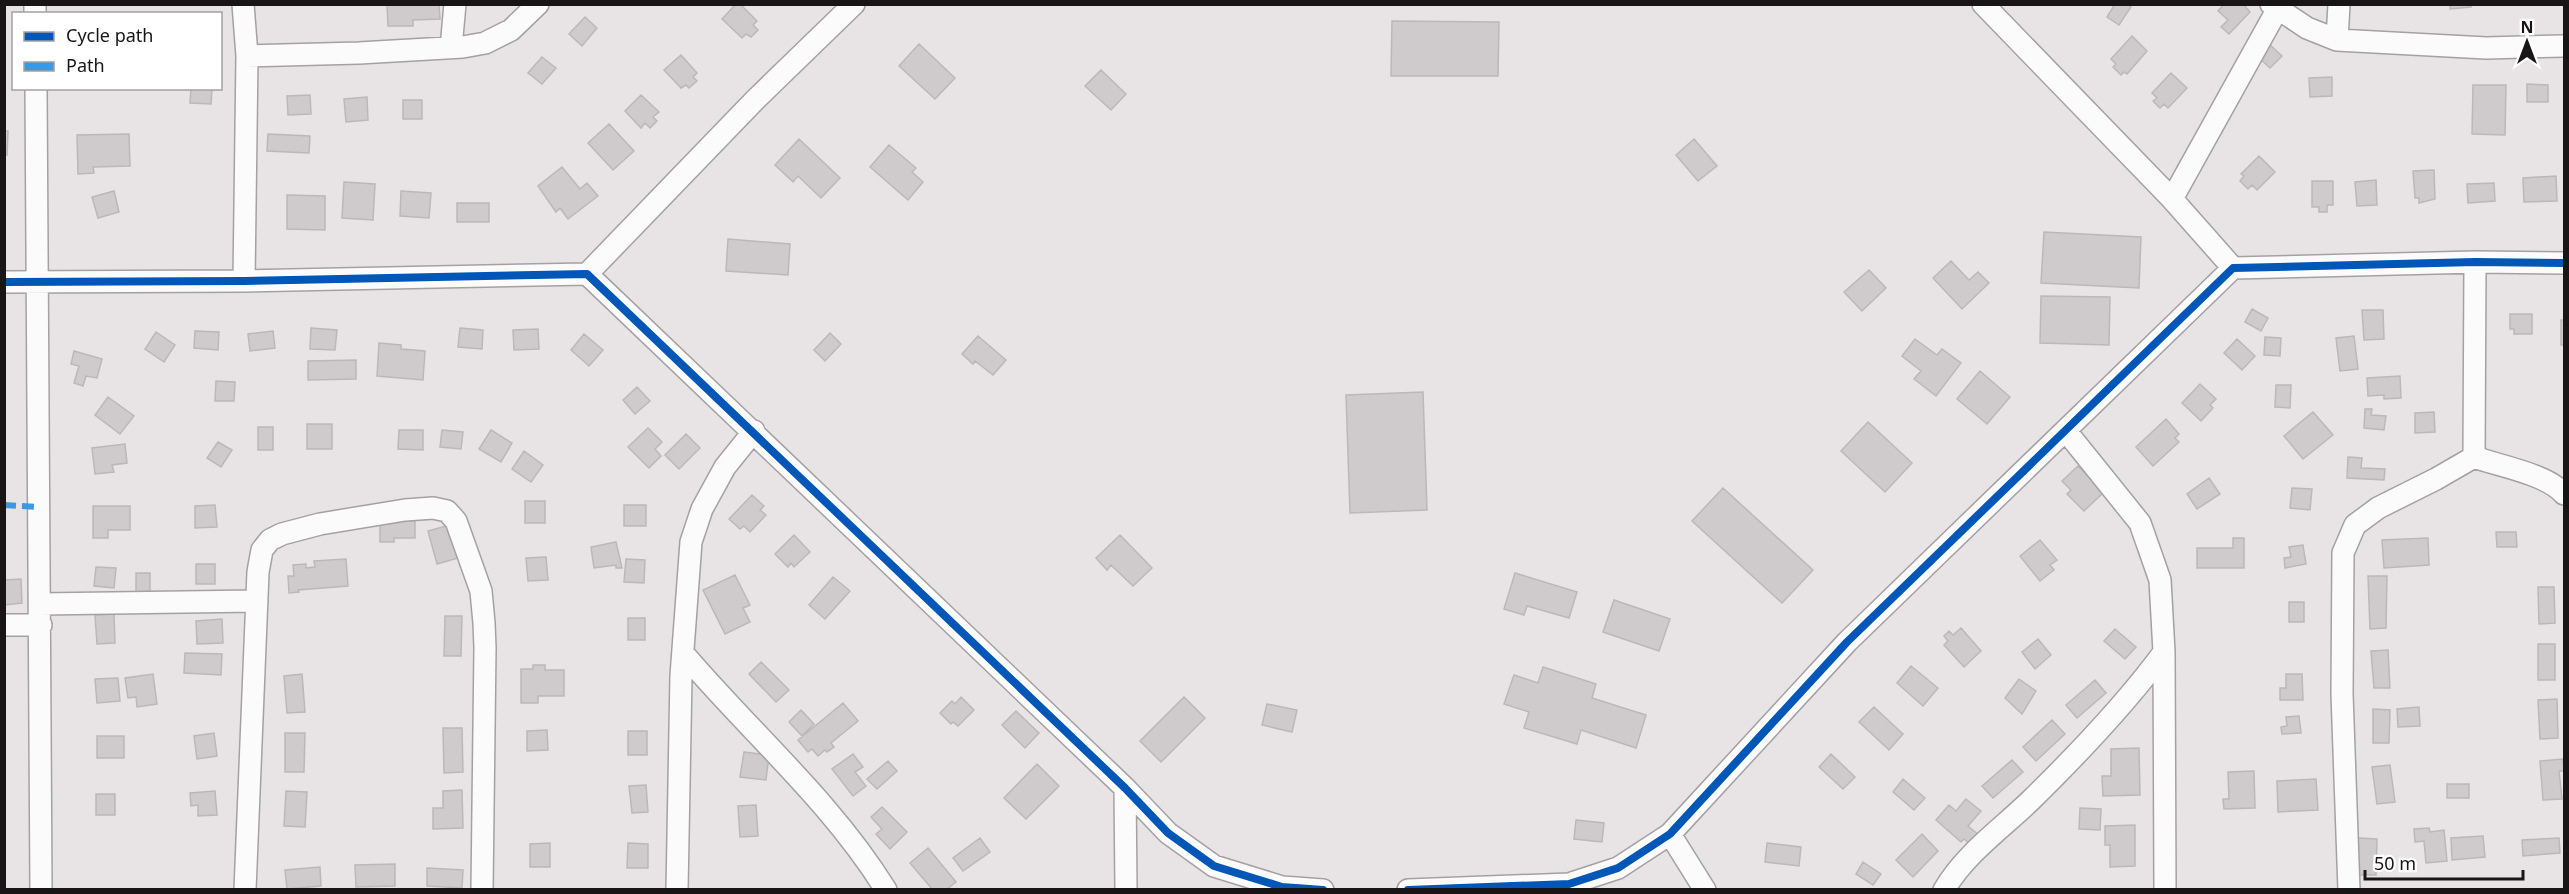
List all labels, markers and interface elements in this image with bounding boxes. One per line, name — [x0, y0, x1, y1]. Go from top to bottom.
legend — [12, 12, 222, 90]
north arrow — [2497, 12, 2557, 72]
text: N — [2520, 16, 2534, 38]
text: Cycle path — [66, 23, 153, 47]
text: Path — [66, 53, 105, 77]
scale bar — [2365, 843, 2522, 881]
text: 50 m — [2374, 851, 2416, 875]

